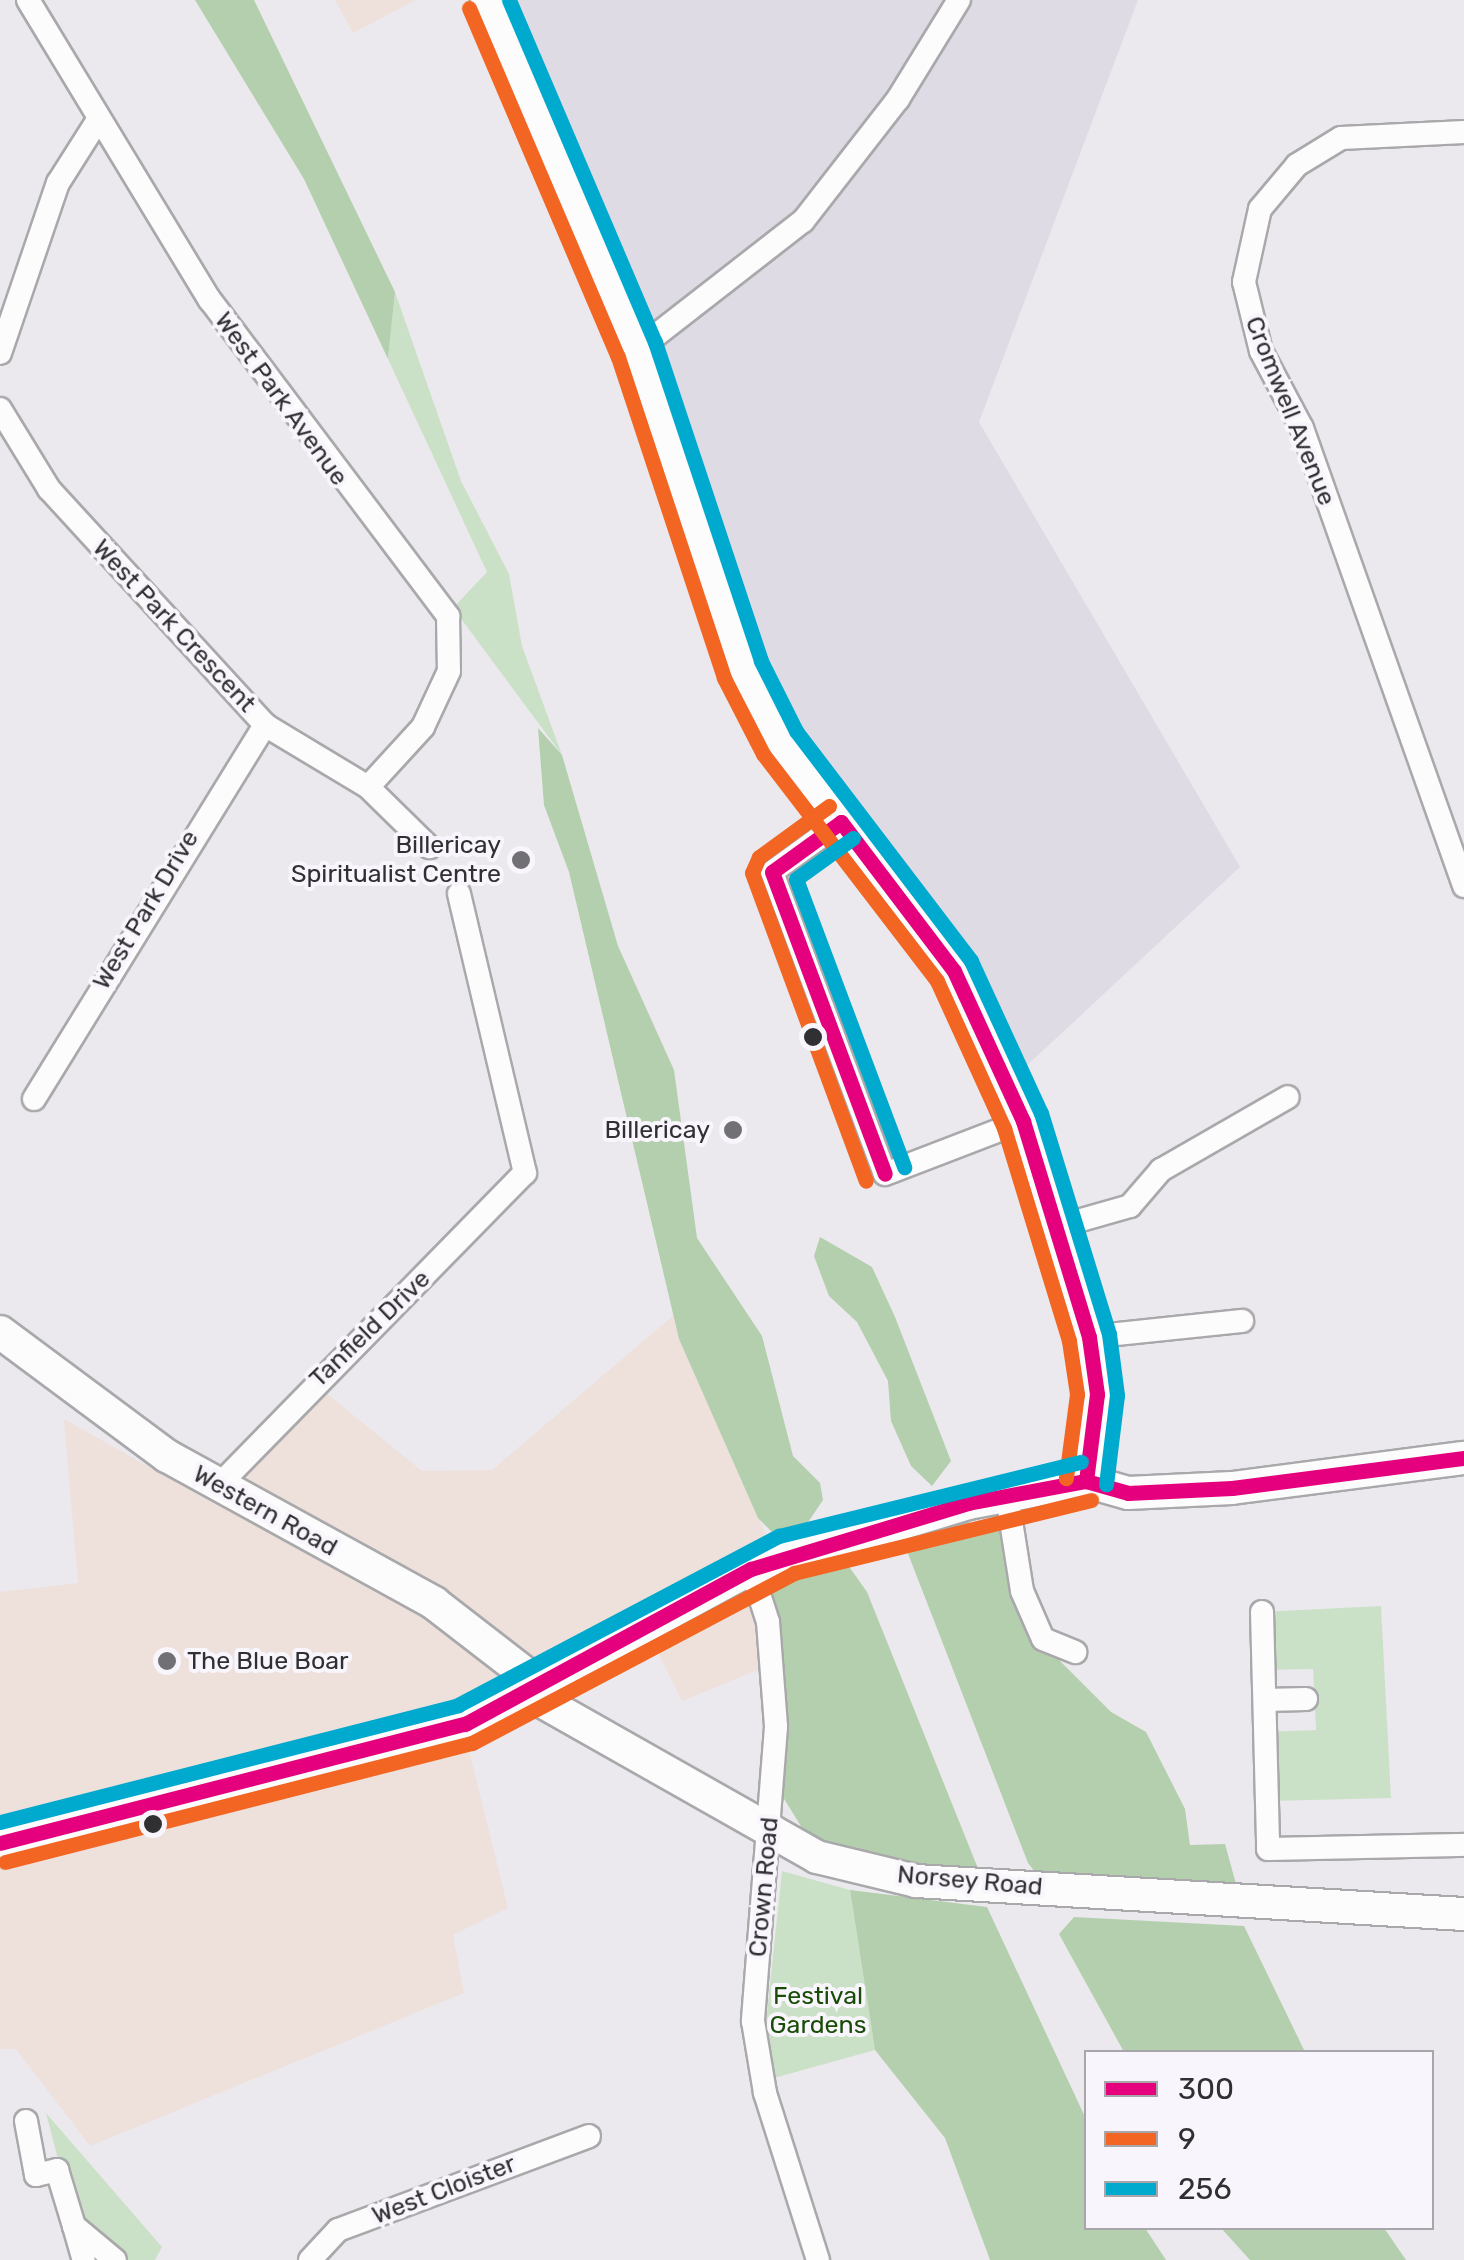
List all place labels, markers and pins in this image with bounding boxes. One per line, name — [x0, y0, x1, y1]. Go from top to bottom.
place label: Billericay Spiritualist Centre — [291, 831, 501, 890]
marker: Billericay Spiritualist Centre — [510, 849, 532, 871]
unlabelled marker — [803, 1027, 823, 1047]
place label: Billericay — [604, 1115, 710, 1145]
marker: Billericay — [720, 1117, 746, 1143]
place label: The Blue Boar — [187, 1646, 349, 1676]
marker: The Blue Boar — [156, 1650, 178, 1672]
unlabelled marker — [143, 1814, 163, 1834]

